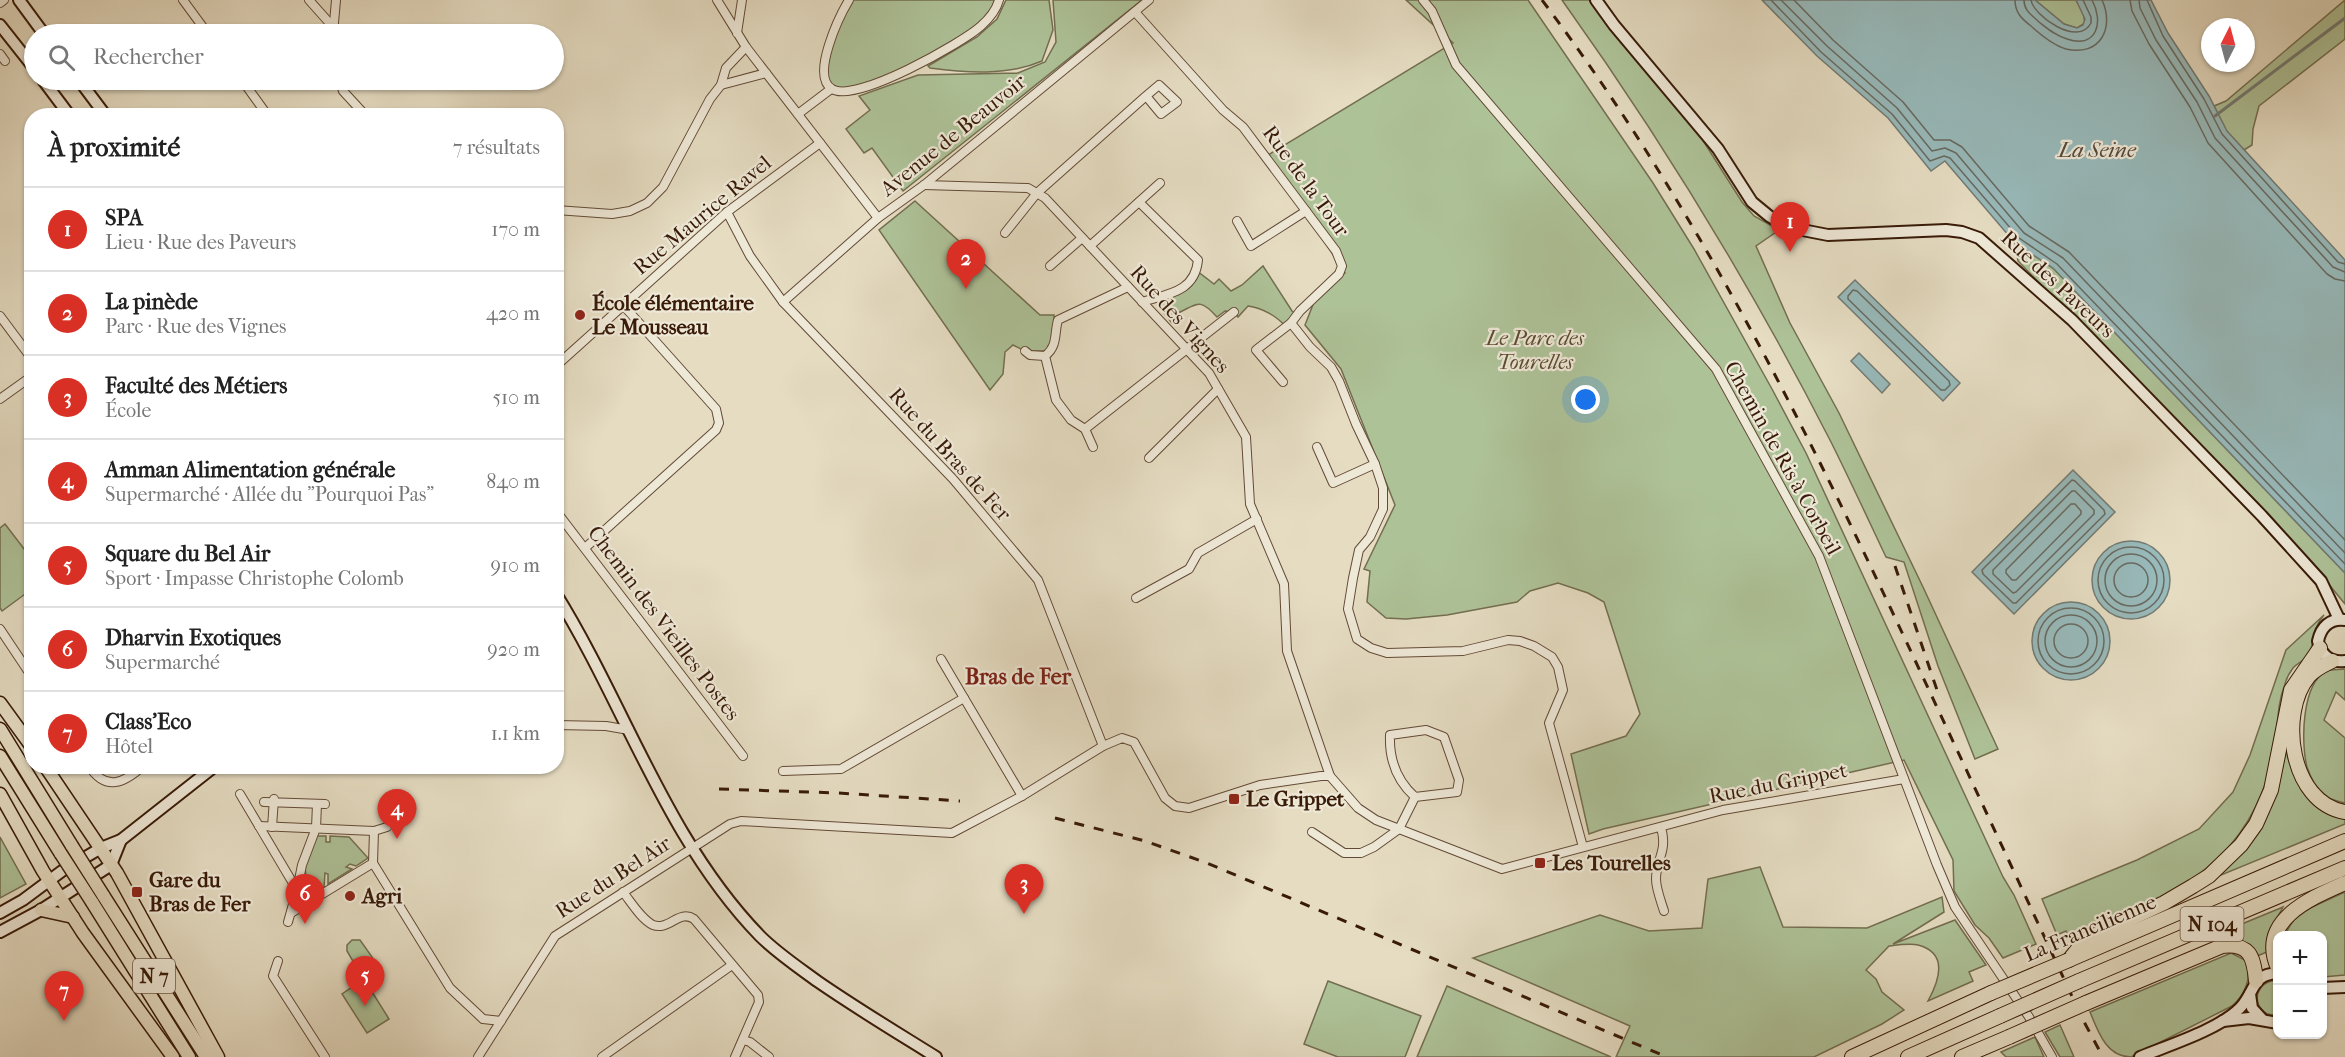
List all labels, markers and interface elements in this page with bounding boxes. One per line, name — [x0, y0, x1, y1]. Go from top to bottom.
north arrow — [2201, 18, 2255, 72]
search box — [24, 24, 564, 90]
icon: search — [45, 41, 78, 74]
text: Rechercher — [93, 44, 204, 70]
street label: Avenue de Beauvoir — [875, 69, 1030, 202]
street label: Rue de la Tour — [1258, 121, 1354, 241]
text: À proximité — [48, 132, 180, 163]
text: 7 résultats — [453, 136, 540, 159]
water label: La Seine — [2056, 137, 2137, 163]
street label: Rue Maurice Ravel — [628, 150, 776, 280]
pin: 1 — [1770, 202, 1810, 252]
text: SPA — [105, 205, 143, 231]
text: 1 — [64, 218, 71, 241]
text: 170 m — [491, 218, 540, 241]
street label: Rue des Paveurs — [1996, 225, 2120, 343]
text: Lieu · Rue des Paveurs — [105, 231, 296, 254]
pin: 2 — [946, 240, 986, 289]
street label: Rue des Vignes — [1125, 260, 1235, 378]
text: La pinède — [105, 289, 198, 315]
place label: École élémentaire Le Mousseau — [592, 290, 754, 339]
text: 2 — [62, 302, 73, 325]
text: 420 m — [486, 302, 540, 325]
marker: École élémentaire Le Mousseau — [573, 308, 587, 322]
text: Parc · Rue des Vignes — [105, 315, 286, 338]
park label: Le Parc des Tourelles — [1484, 326, 1584, 374]
street label: Chemin de Ris à Corbeil — [1720, 357, 1846, 559]
text: Faculté des Métiers — [105, 373, 287, 399]
street label: Rue du Bras de Fer — [884, 383, 1016, 526]
your location — [1571, 385, 1600, 414]
text: 3 — [63, 386, 72, 409]
text: 510 m — [492, 386, 540, 409]
text: École — [105, 399, 151, 422]
text: Amman Alimentation générale — [105, 457, 395, 483]
text: 4 — [62, 470, 73, 493]
text: 840 m — [486, 470, 540, 493]
text: Supermarché · Allée du "Pourquoi Pas" — [105, 483, 434, 506]
street label: Chemin des Vieilles Postes — [583, 521, 745, 725]
text: Square du Bel Air — [105, 541, 270, 567]
text: 5 — [63, 554, 72, 577]
text: 910 m — [491, 554, 540, 577]
text: Sport · Impasse Christophe Colomb — [105, 567, 404, 590]
text: Dharvin Exotiques — [105, 625, 281, 651]
text: 6 — [62, 638, 73, 661]
text: 920 m — [487, 638, 540, 661]
text: Supermarché — [105, 651, 220, 674]
district label: Bras de Fer — [965, 664, 1072, 690]
text: Class'Eco — [105, 709, 191, 735]
text: 7 — [63, 722, 72, 745]
text: 1.1 km — [491, 722, 540, 745]
text: Hôtel — [105, 735, 153, 758]
street label: Rue du Grippet — [1707, 758, 1849, 808]
place label: Le Grippet — [1246, 787, 1345, 811]
pin: 4 — [378, 790, 416, 839]
marker: Le Grippet — [1227, 792, 1241, 806]
street label: Rue du Bel Air — [551, 831, 675, 923]
place label: Les Tourelles — [1552, 851, 1671, 875]
marker: Les Tourelles — [1533, 856, 1547, 870]
pin: 3 — [1004, 864, 1044, 914]
place label: Gare du Bras de Fer — [149, 868, 251, 916]
pin: 6 — [286, 874, 324, 924]
place label: Agri — [360, 884, 403, 908]
marker: Gare du Bras de Fer — [130, 885, 144, 899]
marker: Agri — [343, 889, 357, 903]
street label: La Francilienne — [2020, 889, 2160, 967]
road number: N 104 — [2180, 907, 2244, 941]
map controls — [2273, 931, 2327, 1039]
button: + — [2273, 931, 2327, 985]
pin: 5 — [346, 956, 385, 1006]
road number: N 7 — [133, 959, 175, 993]
pin: 7 — [44, 972, 84, 1021]
button: − — [2273, 985, 2327, 1039]

